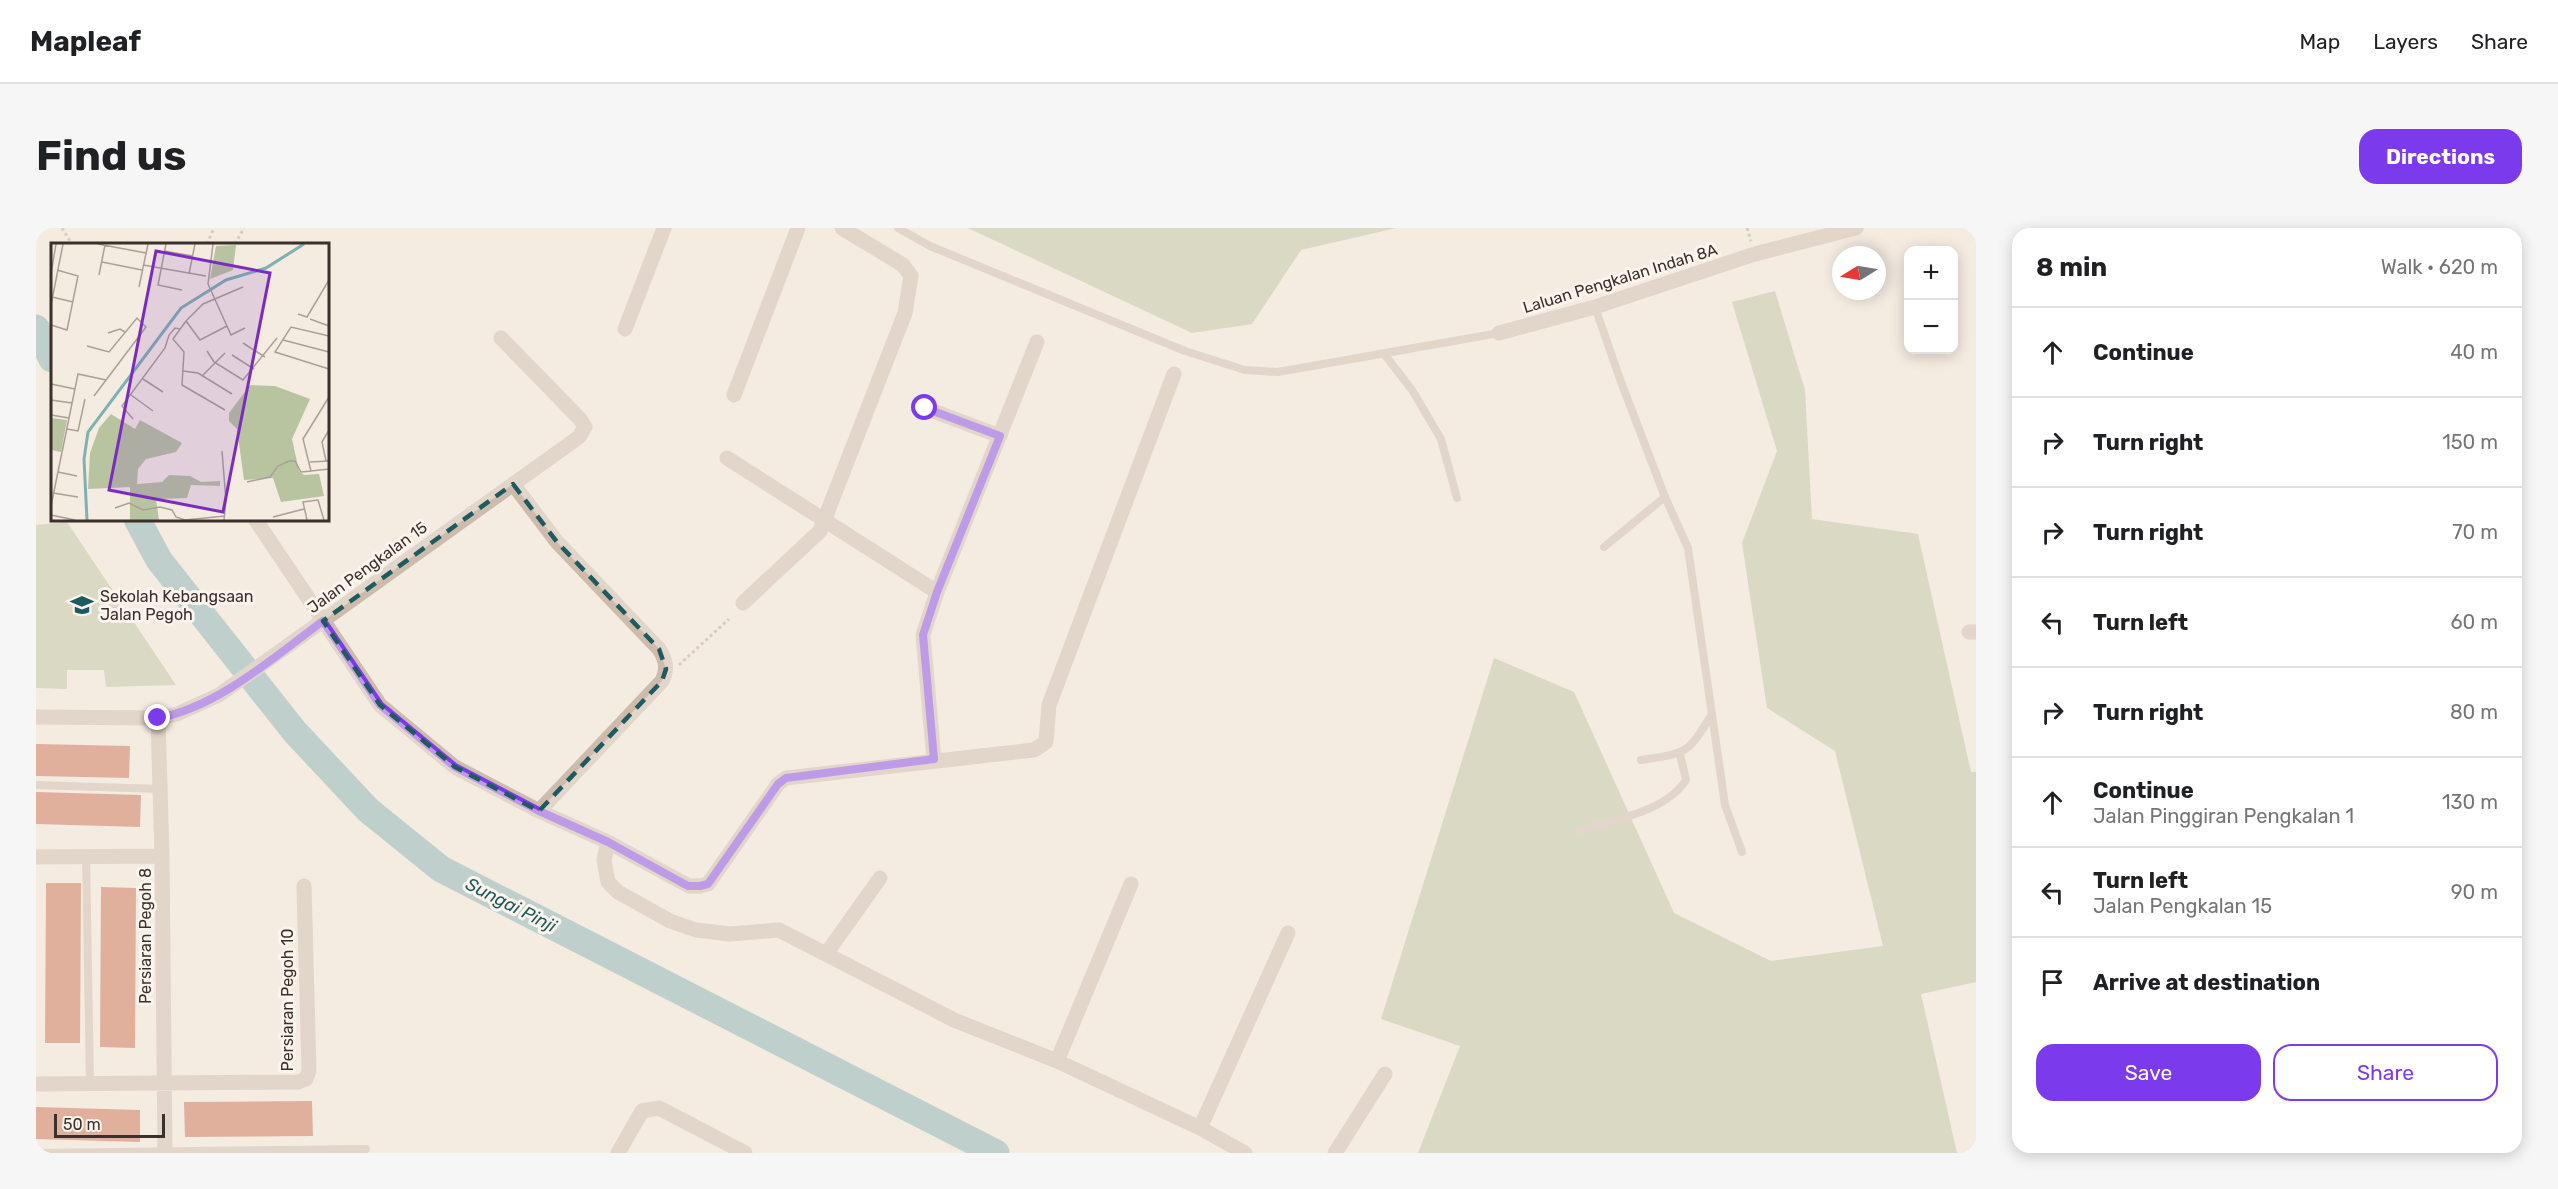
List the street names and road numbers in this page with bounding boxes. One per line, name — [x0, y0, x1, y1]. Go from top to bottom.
street label: Laluan Pengkalan Indah 8A — [1521, 240, 1720, 317]
street label: Jalan Pengkalan 15 — [304, 518, 431, 617]
street label: Persiaran Pegoh 8 — [136, 868, 155, 1004]
street label: Persiaran Pegoh 10 — [278, 929, 297, 1072]

